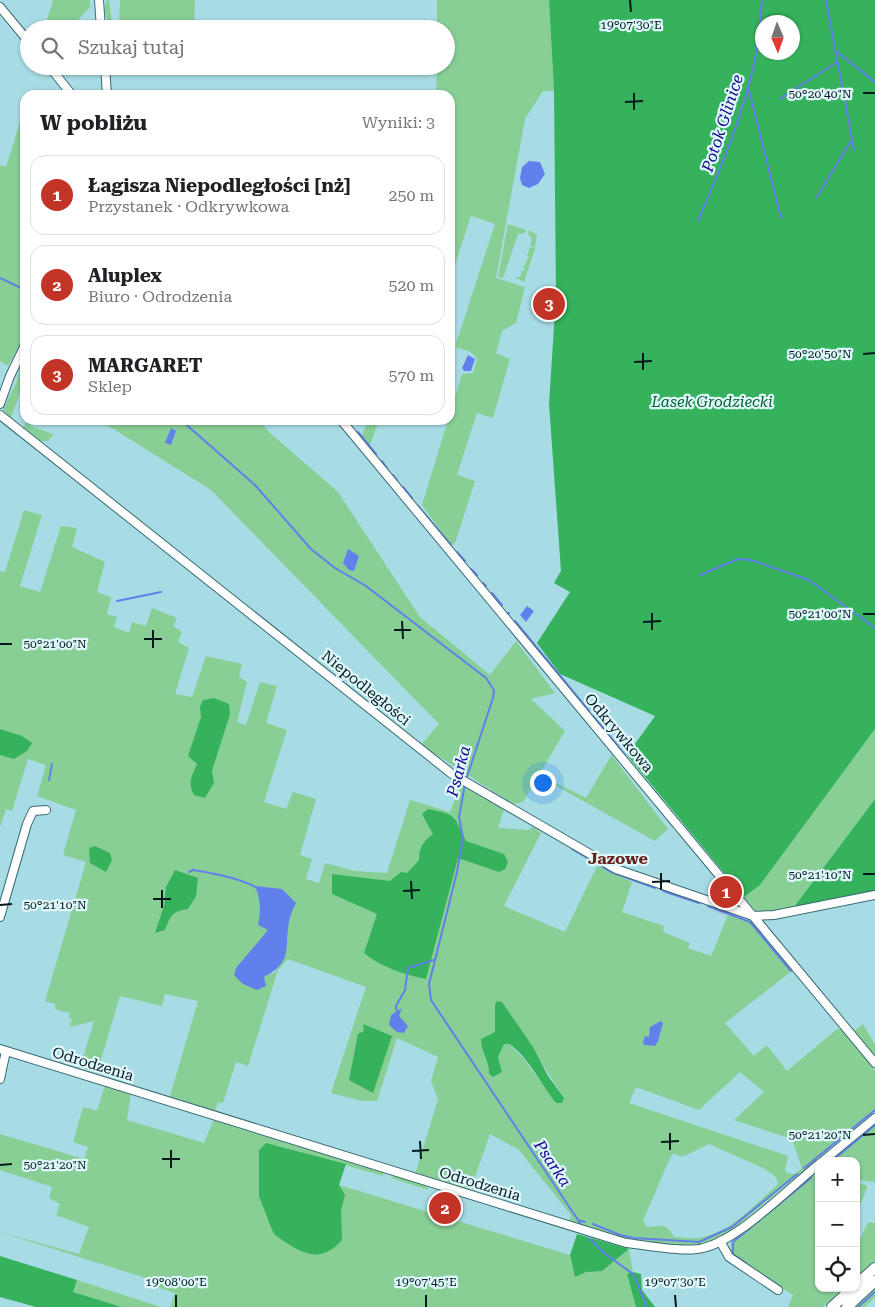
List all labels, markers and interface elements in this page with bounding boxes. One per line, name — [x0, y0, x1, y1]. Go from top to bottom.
north arrow — [755, 15, 800, 60]
text: 19°07'30"E — [600, 18, 662, 32]
search box — [20, 20, 455, 75]
icon: search — [38, 34, 66, 62]
text: Szukaj tutaj — [78, 36, 185, 59]
water label: Potok Glinice — [698, 72, 747, 175]
text: 50°20'40"N — [788, 87, 852, 101]
text: W pobliżu — [40, 111, 147, 135]
text: Wyniki: 3 — [362, 113, 435, 132]
text: Łagisza Niepodległości [nż] — [88, 174, 350, 197]
text: 1 — [53, 186, 61, 205]
text: 250 m — [388, 186, 434, 205]
text: Przystanek · Odkrywkowa — [88, 197, 289, 216]
text: Aluplex — [88, 264, 162, 287]
text: 2 — [53, 276, 61, 295]
text: 520 m — [388, 276, 434, 295]
pin: 3 — [533, 285, 565, 323]
text: Biuro · Odrodzenia — [88, 287, 232, 306]
text: 50°20'50"N — [788, 347, 852, 361]
text: MARGARET — [88, 354, 202, 377]
text: 3 — [53, 366, 61, 385]
text: 570 m — [388, 366, 434, 385]
text: Sklep — [88, 377, 132, 396]
park label: Lasek Grodziecki — [650, 393, 773, 411]
text: 50°21'00"N — [788, 607, 852, 621]
text: 50°21'00"N — [23, 637, 87, 651]
street label: Niepodległości — [318, 647, 414, 729]
street label: Odkrywkowa — [581, 690, 657, 776]
water label: Psarka — [442, 743, 474, 800]
your location — [530, 770, 556, 796]
district label: Jazowe — [588, 849, 648, 868]
text: 50°21'10"N — [788, 868, 852, 882]
pin: 1 — [710, 873, 742, 911]
text: 50°21'10"N — [23, 898, 87, 912]
street label: Odrodzenia — [50, 1043, 136, 1085]
text: 50°21'20"N — [788, 1128, 852, 1142]
water label: Psarka — [530, 1136, 575, 1190]
map controls — [815, 1157, 860, 1292]
button: + — [815, 1157, 860, 1202]
text: 50°21'20"N — [23, 1158, 87, 1172]
street label: Odrodzenia — [437, 1163, 523, 1205]
pin: 2 — [429, 1189, 461, 1227]
button: − — [815, 1202, 860, 1247]
button: locate — [815, 1247, 860, 1292]
text: 19°08'00"E — [145, 1275, 207, 1289]
text: 19°07'45"E — [395, 1275, 457, 1289]
text: 19°07'30"E — [644, 1275, 706, 1289]

